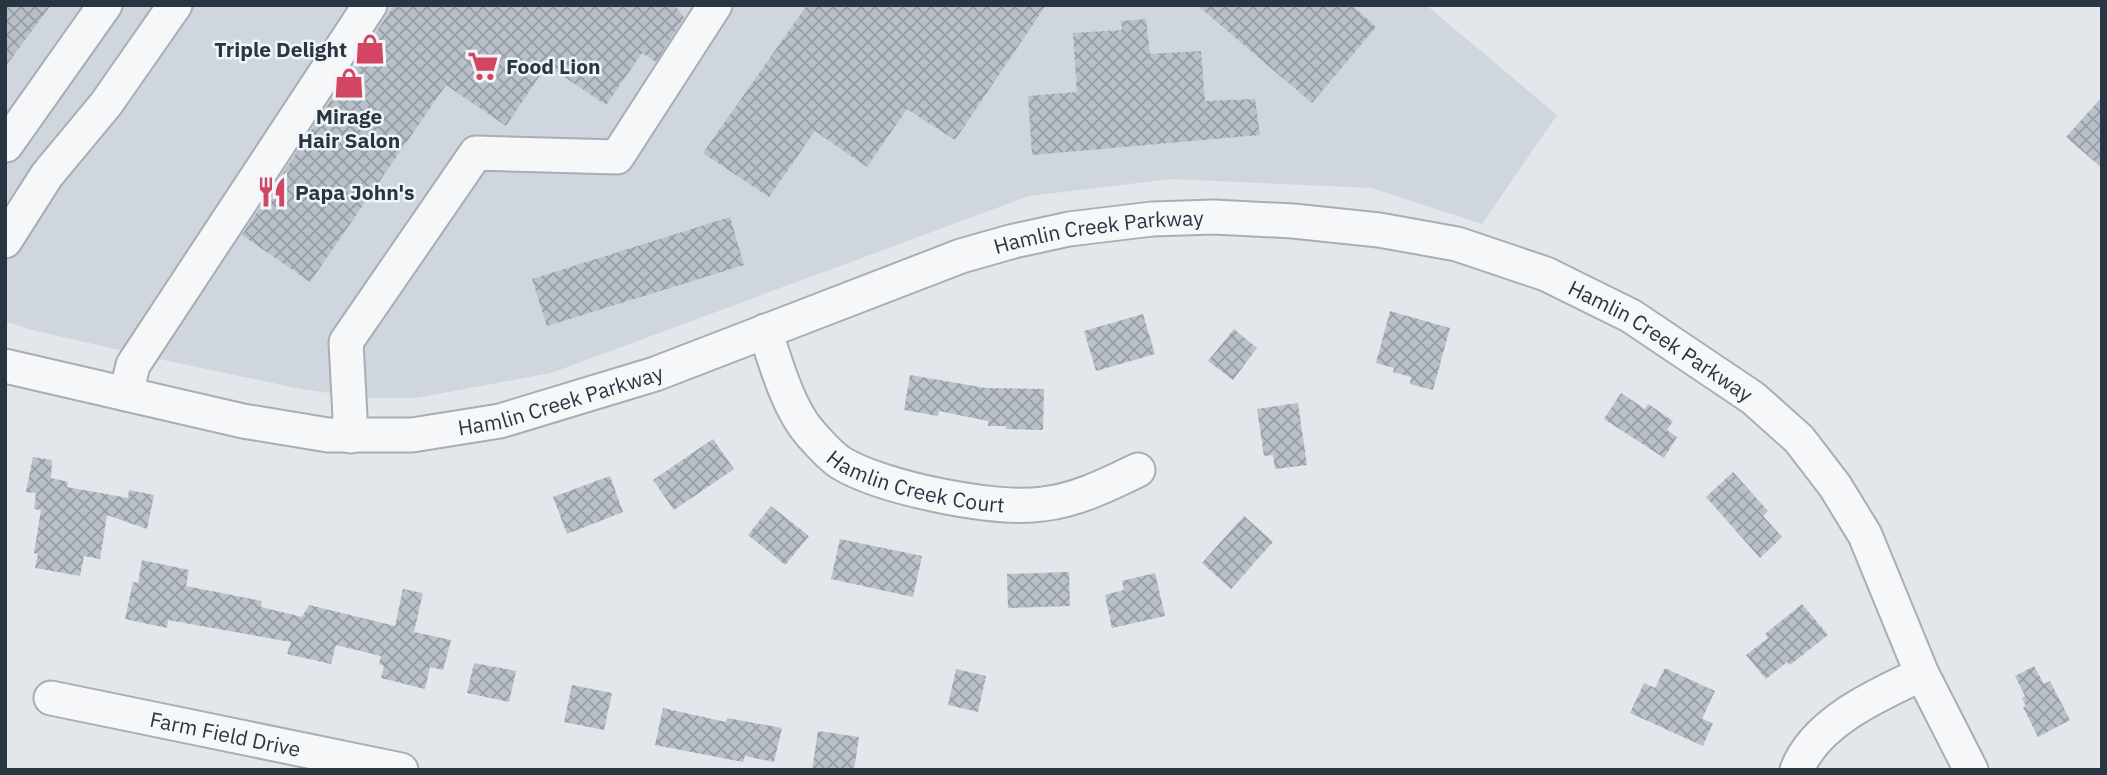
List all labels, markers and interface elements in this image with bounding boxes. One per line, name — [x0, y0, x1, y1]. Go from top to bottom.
shop icon: Triple Delight — [353, 32, 387, 66]
place label: Triple Delight — [214, 35, 347, 63]
supermarket icon: Food Lion — [466, 49, 500, 83]
place label: Food Lion — [506, 52, 601, 80]
shop icon: Mirage Hair Salon — [332, 66, 366, 100]
place label: Mirage Hair Salon — [298, 102, 400, 154]
restaurant icon: Papa John's — [255, 175, 289, 209]
place label: Papa John's — [295, 178, 415, 206]
street label: Hamlin Creek Parkway — [990, 203, 1205, 260]
street label: Hamlin Creek Parkway — [1564, 273, 1759, 408]
street label: Hamlin Creek Parkway — [456, 358, 668, 442]
street label: Hamlin Creek Court — [821, 443, 1005, 519]
street label: Farm Field Drive — [147, 705, 303, 763]

